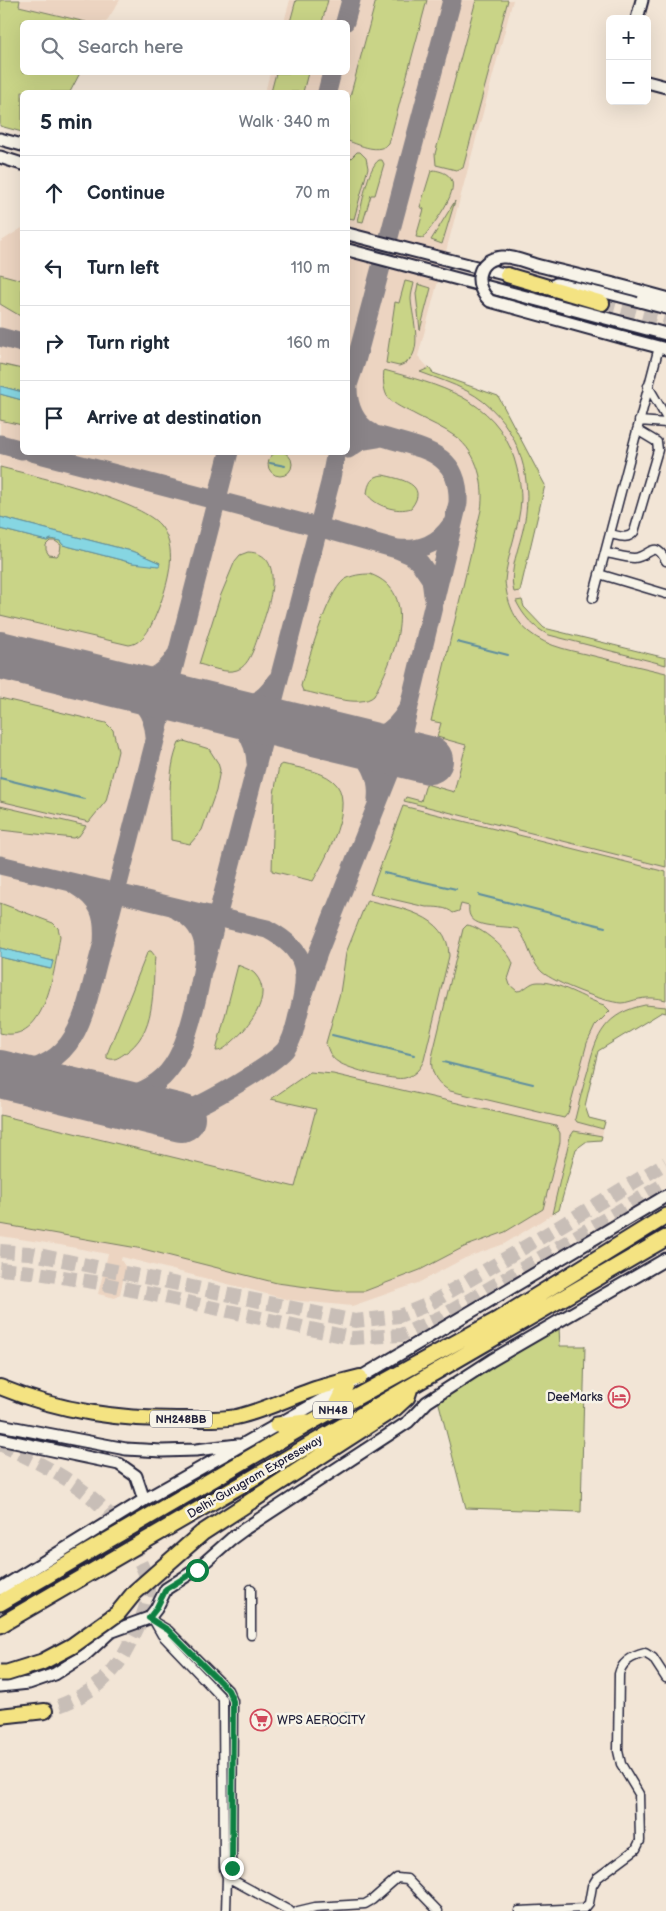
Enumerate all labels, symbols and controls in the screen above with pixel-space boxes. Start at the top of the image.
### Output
map controls [606,15,651,105]
button: + [606,15,651,60]
search box [20,20,350,75]
icon: search [38,34,66,62]
text: Search here [78,36,183,59]
button: − [606,60,651,105]
text: 5 min [40,110,93,135]
text: Walk · 340 m [239,113,330,132]
icon: ahead [40,179,68,207]
text: Continue [87,182,165,205]
text: 70 m [295,184,330,203]
icon: left [40,254,68,282]
text: Turn left [87,257,159,280]
text: 110 m [291,259,330,278]
icon: right [40,329,68,357]
text: Turn right [87,332,170,355]
text: 160 m [287,334,330,353]
icon: arrive [40,404,68,432]
text: Arrive at destination [87,407,262,430]
hotel icon: DeeMarks [607,1385,631,1409]
place label: DeeMarks [547,1390,603,1405]
road number: NH48 [313,1402,353,1418]
road number: NH248BB [150,1410,212,1428]
street label: Delhi-Gurugram Expressway [185,1432,326,1522]
route start [186,1559,209,1582]
supermarket icon: WPS AEROCITY [249,1708,273,1732]
place label: WPS AEROCITY [277,1713,366,1728]
route end [221,1857,244,1880]

